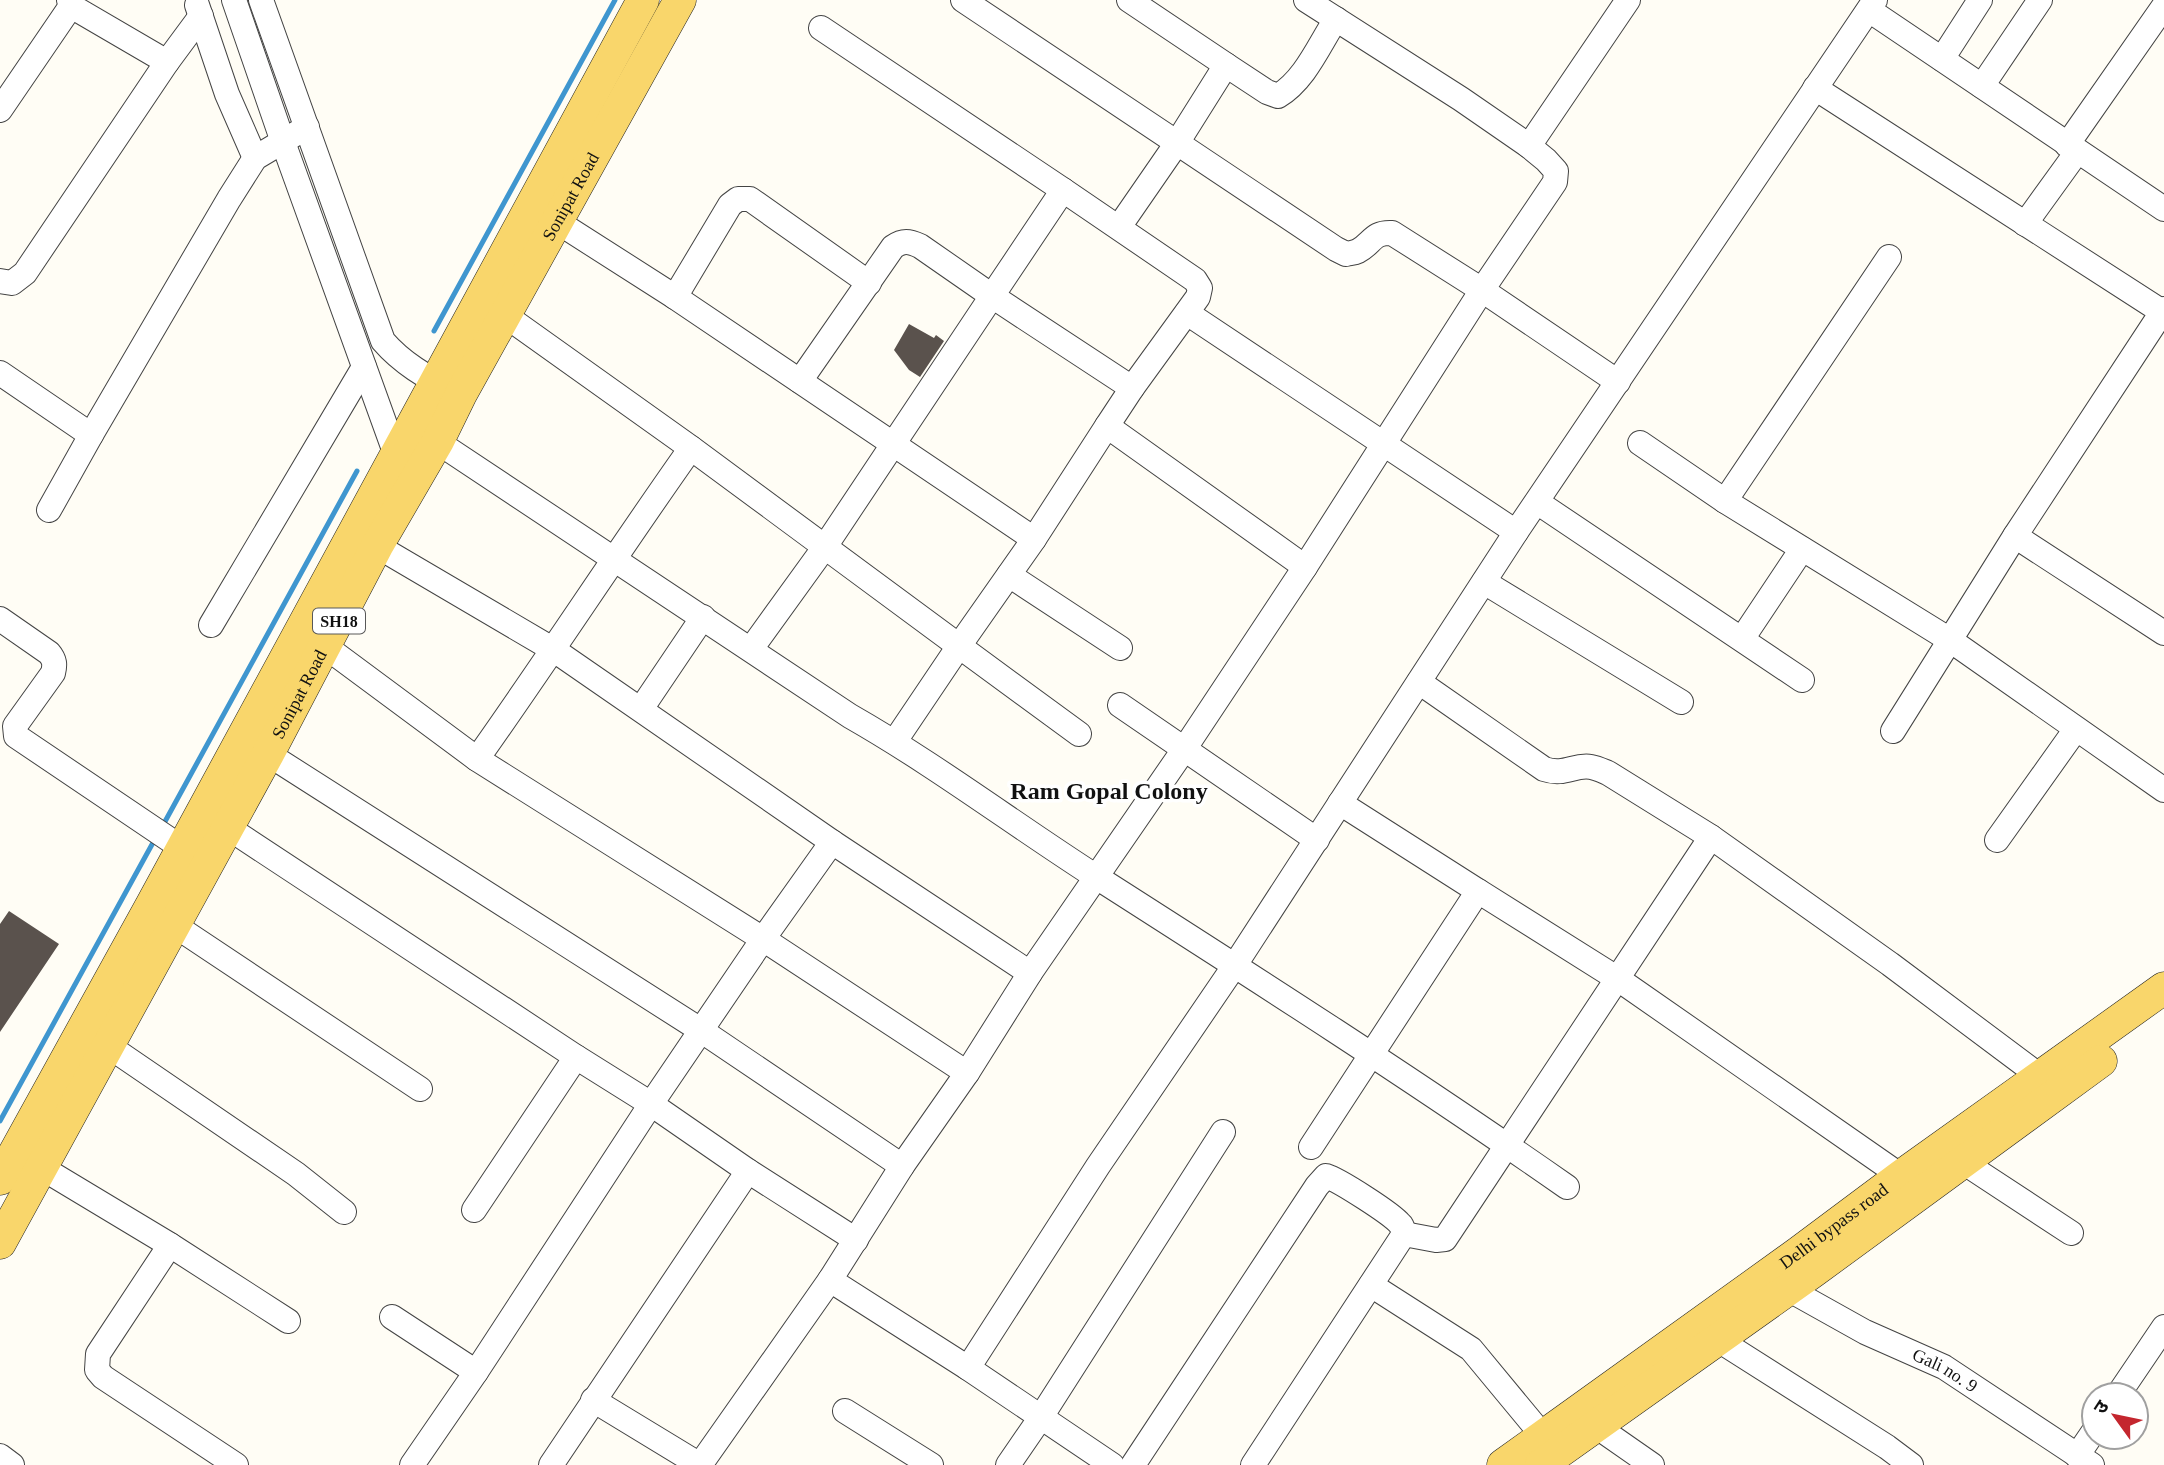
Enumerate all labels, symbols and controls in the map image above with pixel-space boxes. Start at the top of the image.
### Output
street label: Sonipat Road [538,149,603,244]
road number: SH18 [313,608,365,634]
street label: Sonipat Road [268,646,331,742]
district label: Ram Gopal Colony [1010,778,1208,804]
street label: Delhi bypass road [1776,1179,1892,1273]
street label: Gali no. 9 [1909,1344,1981,1396]
north arrow [2080,1381,2150,1451]
text: उ [2089,1396,2113,1417]

